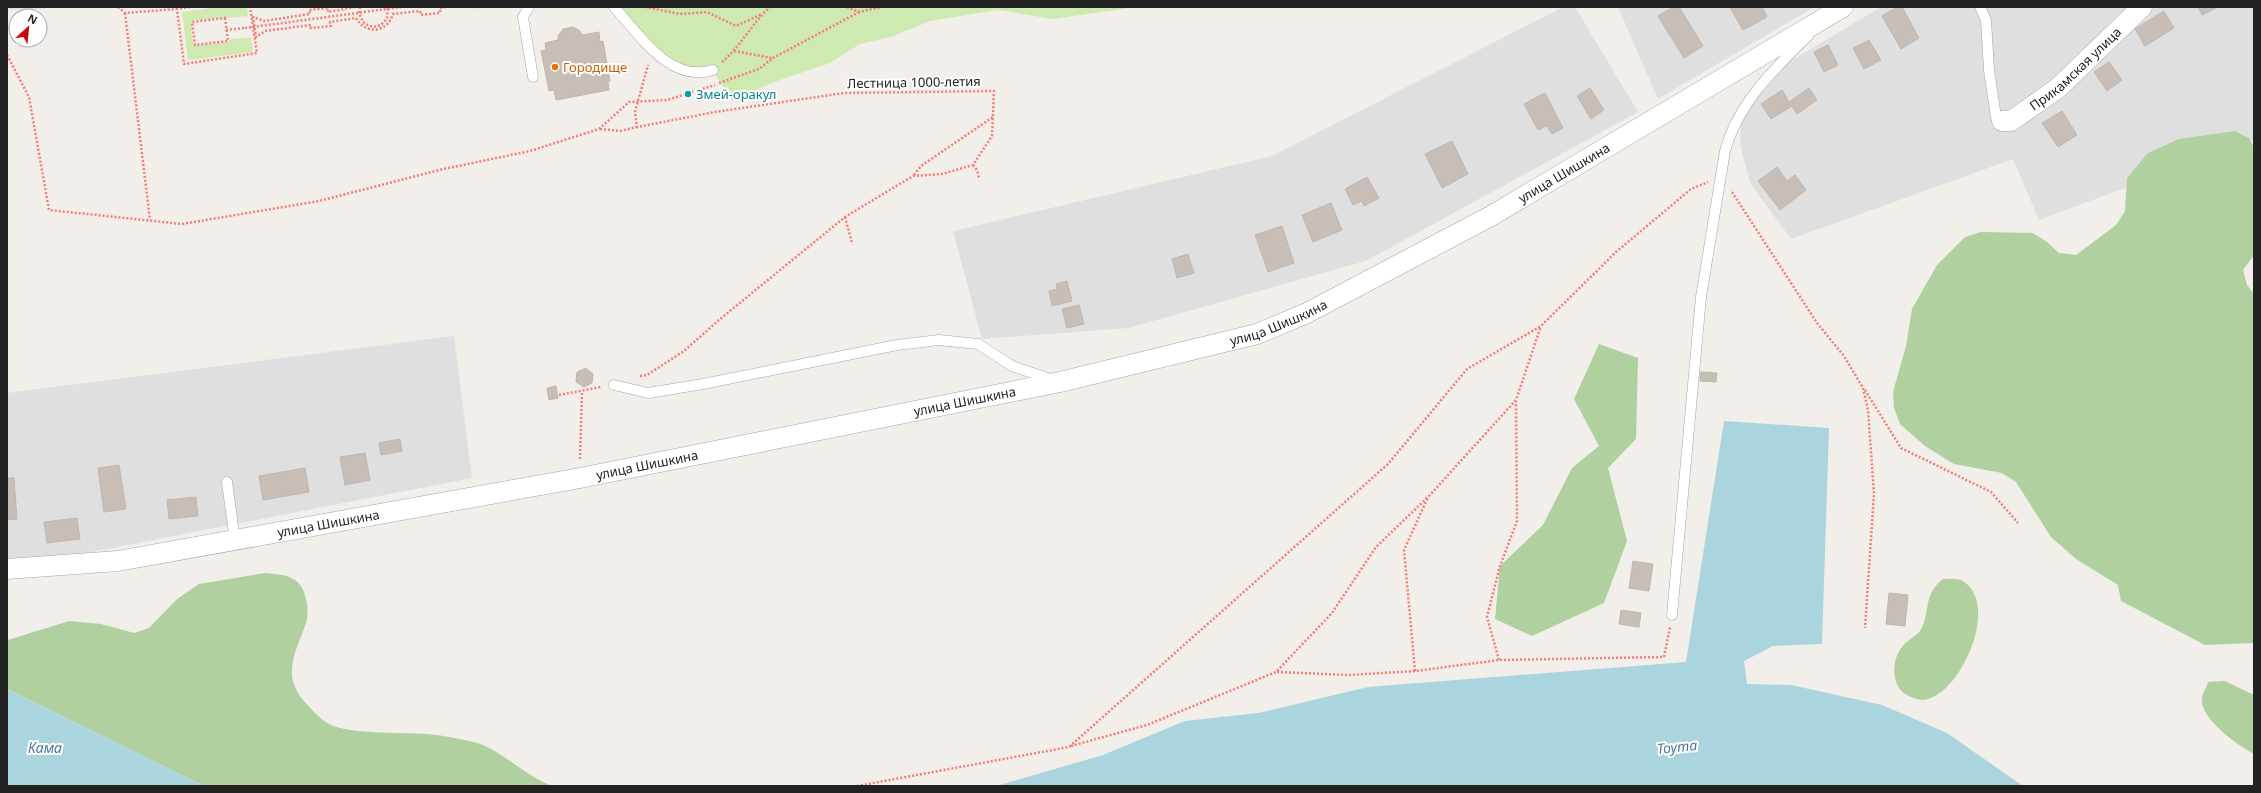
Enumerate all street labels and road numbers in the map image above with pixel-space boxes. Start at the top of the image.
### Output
street label: Прикамская улица [2026,23,2125,114]
street label: Лестница 1000-летия [847,72,981,92]
street label: улица Шишкина [1515,139,1613,207]
street label: улица Шишкина [1228,295,1330,349]
street label: улица Шишкина [912,382,1017,420]
street label: улица Шишкина [594,446,700,484]
street label: улица Шишкина [276,505,381,541]

